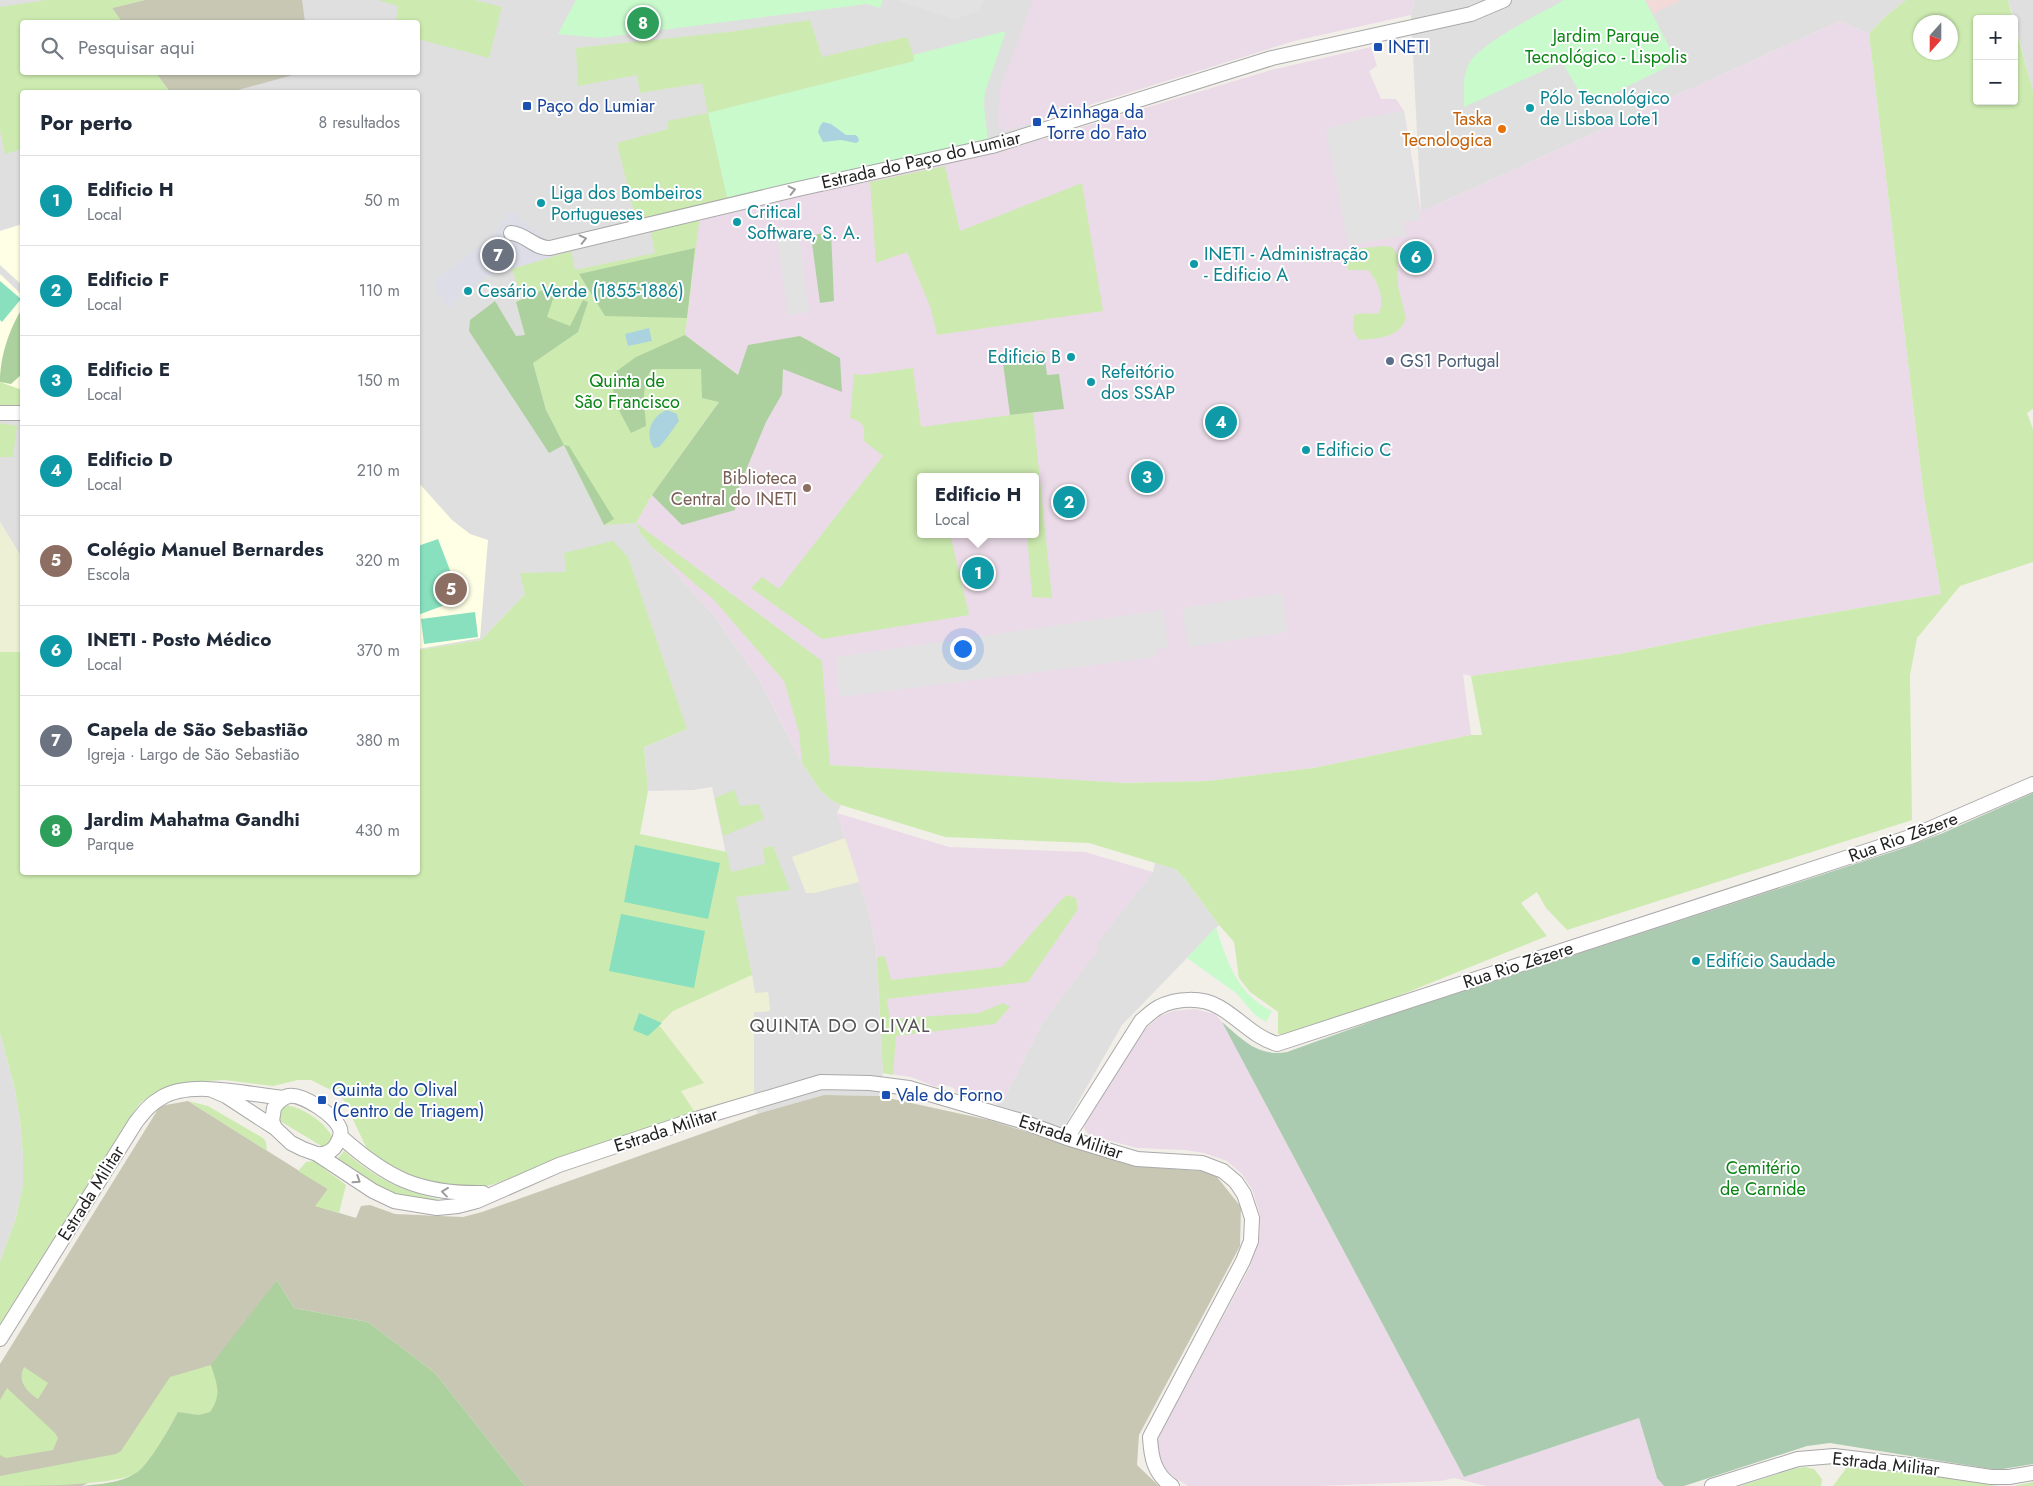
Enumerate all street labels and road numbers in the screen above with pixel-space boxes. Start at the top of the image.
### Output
street label: Estrada do Paço do Lumiar [819,124,1024,196]
street label: Rua Rio Zêzere [1845,805,1961,869]
street label: Rua Rio Zêzere [1459,935,1577,995]
street label: Estrada Militar [611,1101,722,1159]
street label: Estrada Militar [1016,1108,1127,1166]
street label: Estrada Militar [51,1140,131,1246]
street label: Estrada Militar [1831,1445,1942,1483]

